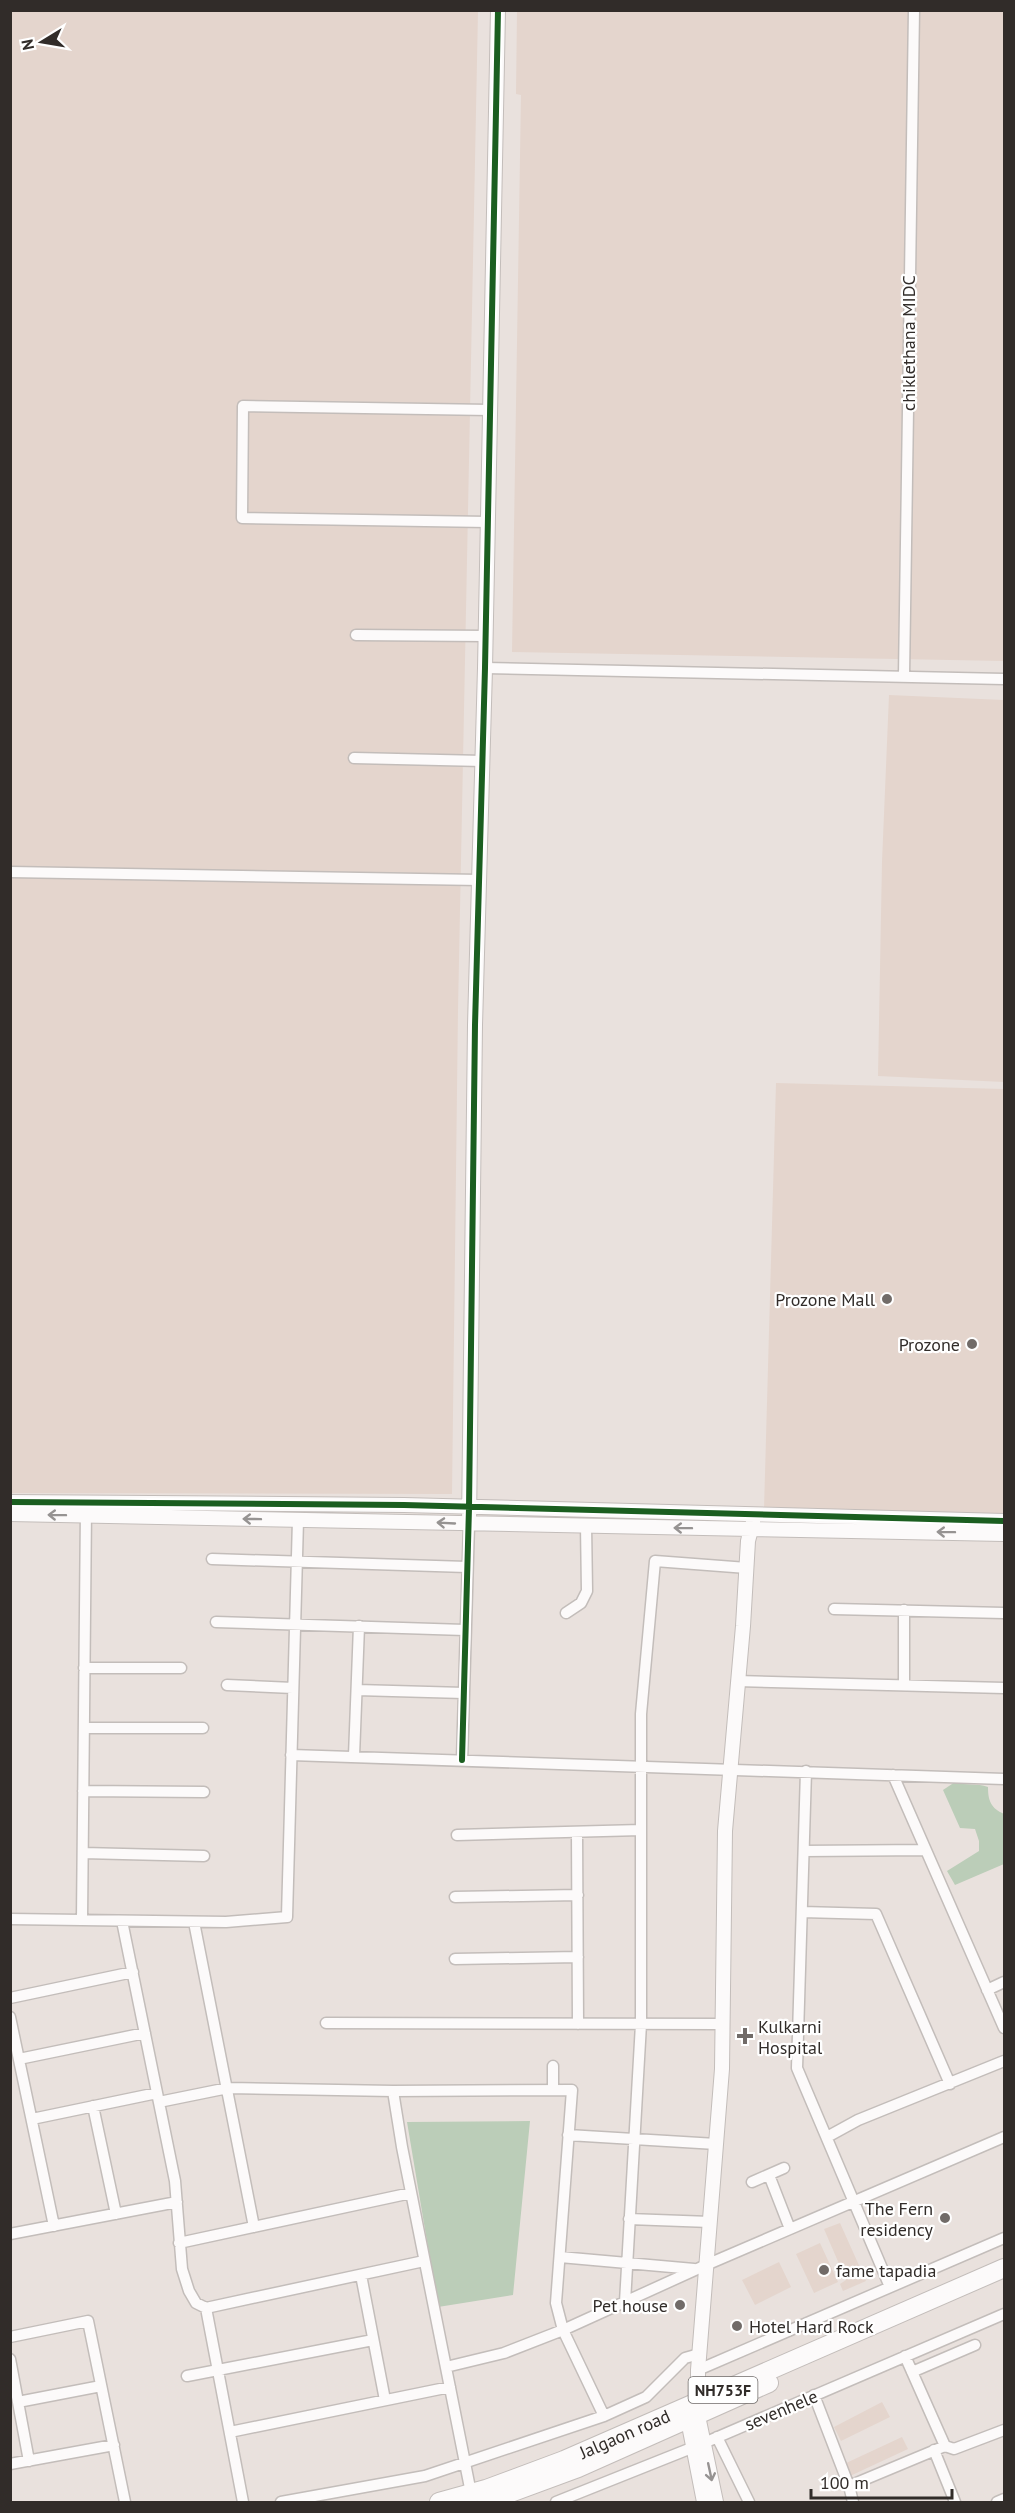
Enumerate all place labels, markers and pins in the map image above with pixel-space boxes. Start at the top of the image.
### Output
place label: Prozone Mall [775,1288,876,1311]
marker: Prozone Mall [880,1292,894,1306]
place label: Prozone [899,1333,960,1356]
marker: Prozone [965,1337,979,1351]
place label: Kulkarni Hospital [758,2015,823,2059]
marker: Kulkarni Hospital [736,2027,754,2045]
place label: The Fern residency [860,2197,934,2241]
marker: The Fern residency [938,2211,952,2225]
place label: fame tapadia [836,2259,936,2282]
marker: fame tapadia [817,2263,831,2277]
place label: Pet house [593,2294,668,2317]
marker: Pet house [673,2298,687,2312]
place label: Hotel Hard Rock [749,2315,874,2338]
marker: Hotel Hard Rock [730,2319,744,2333]

